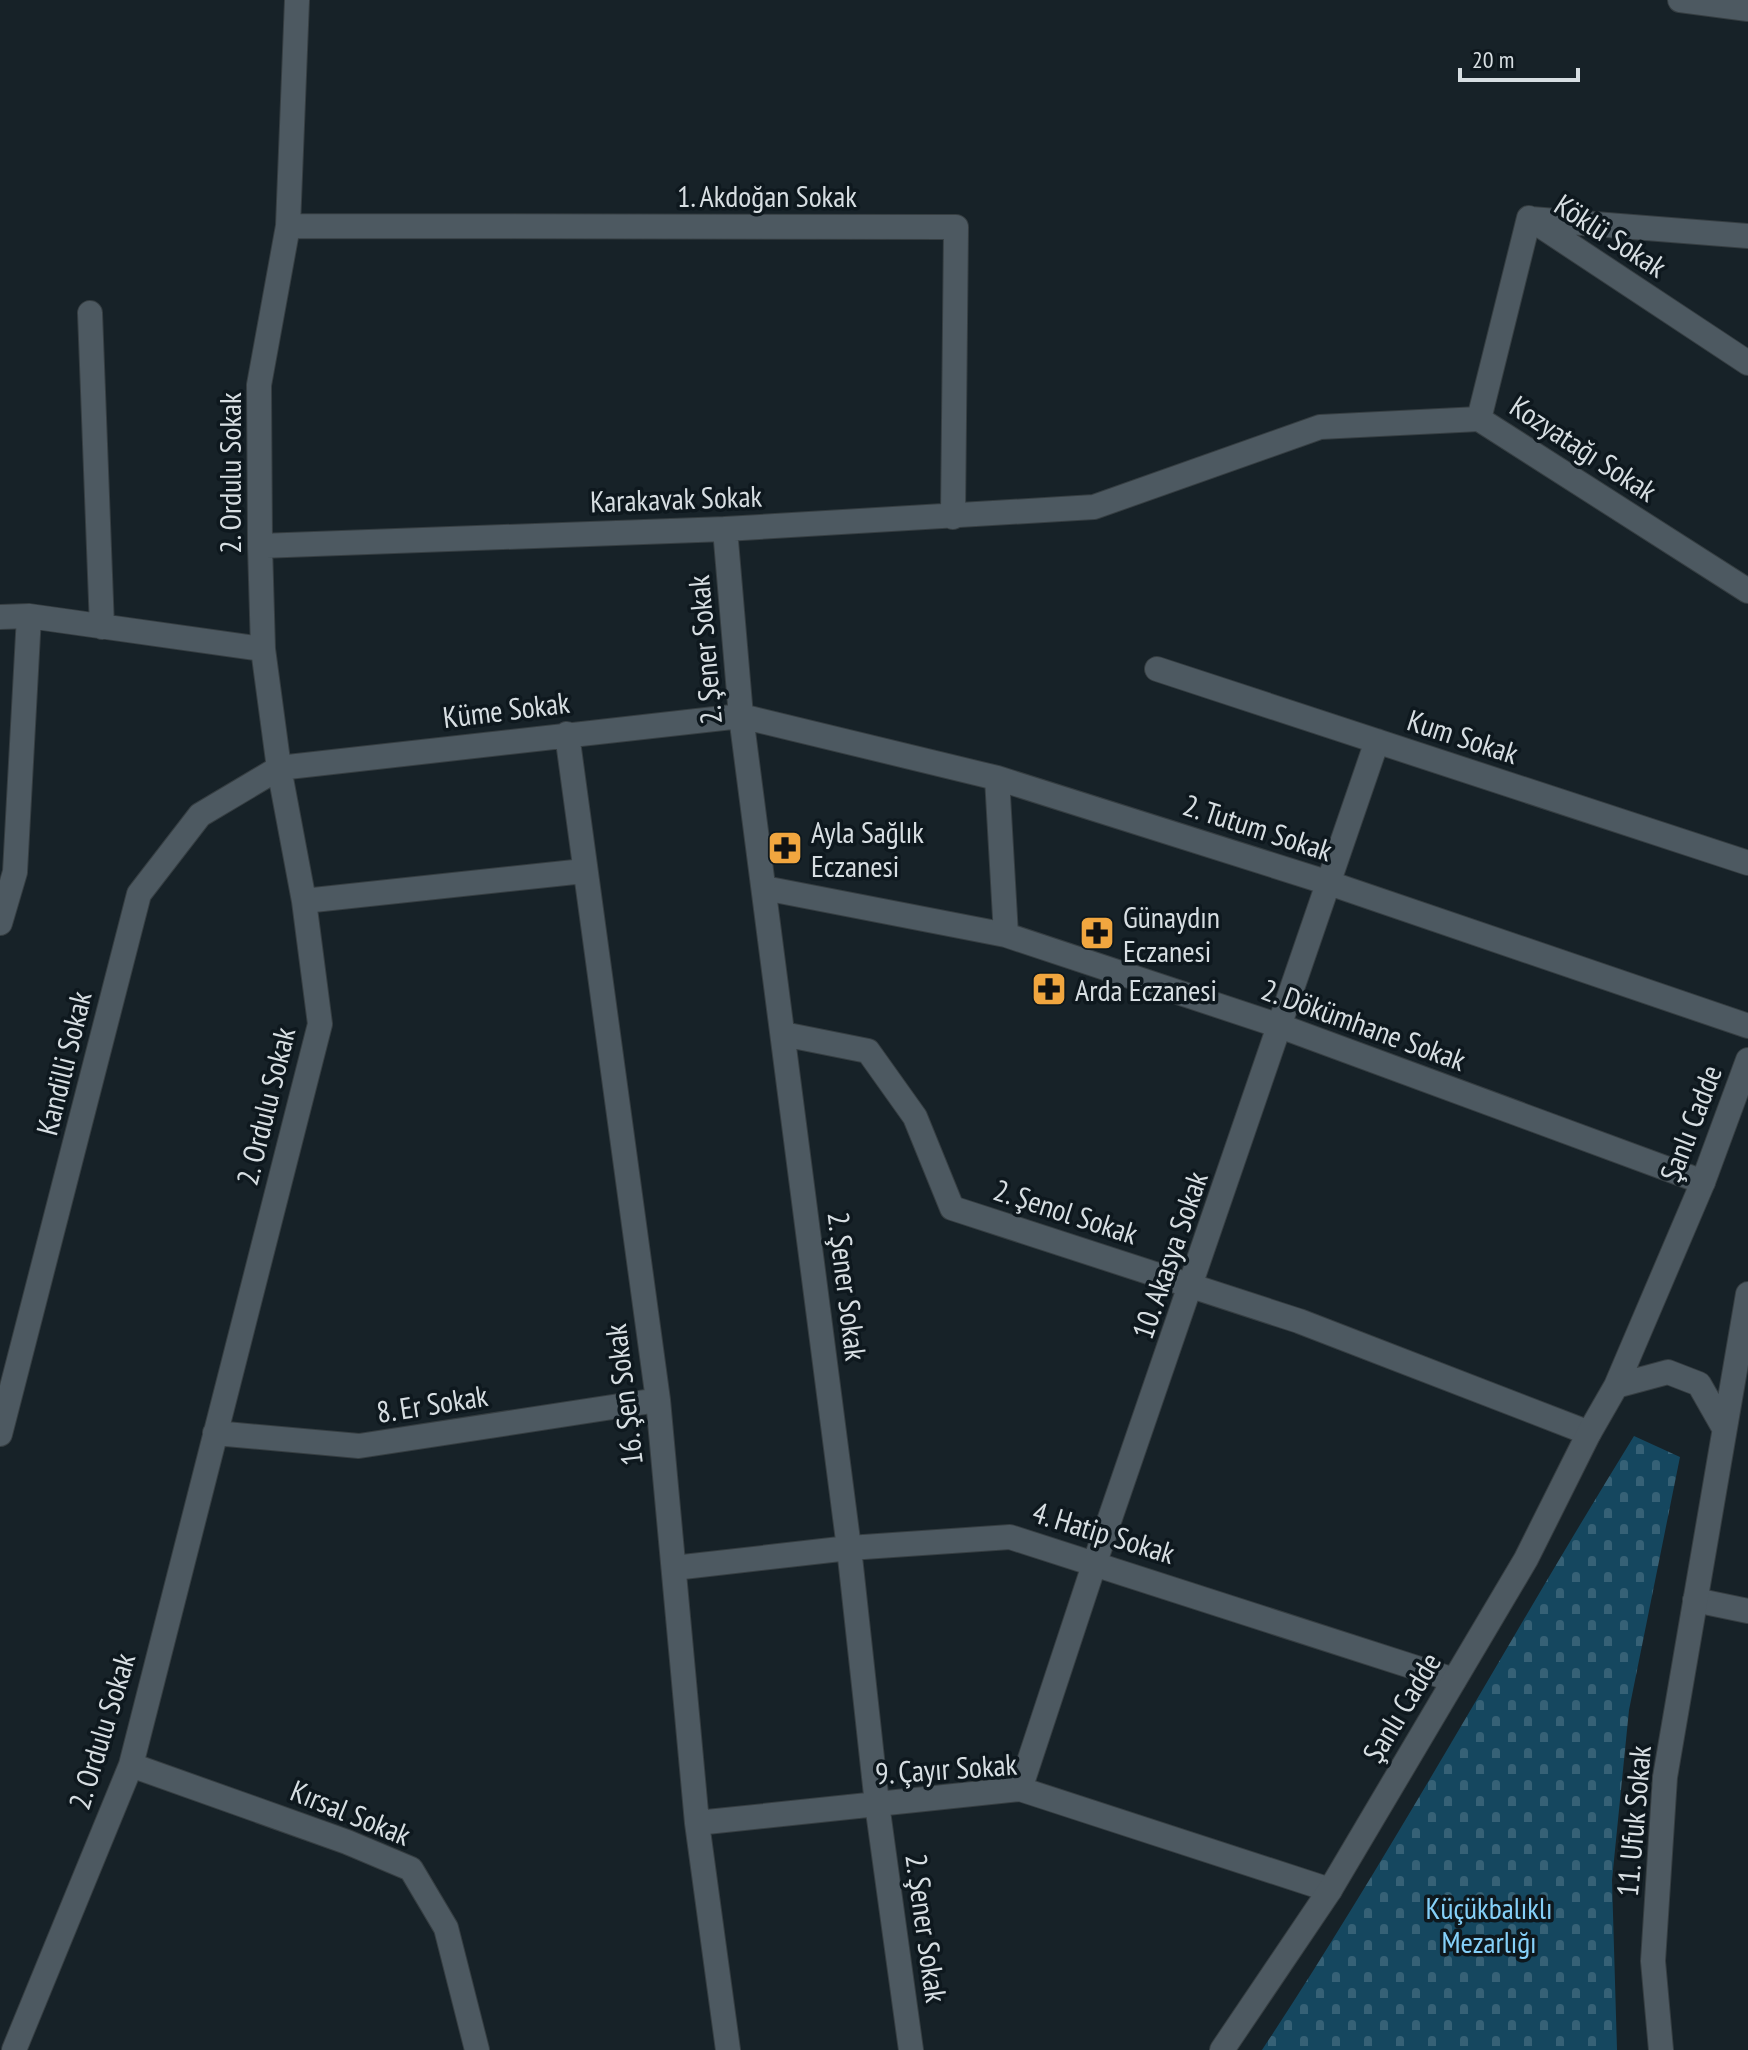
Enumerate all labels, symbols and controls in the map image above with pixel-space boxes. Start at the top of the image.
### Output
scale bar [1460,32,1578,82]
text: 20 m [1472,44,1514,75]
street label: 1. Akdoğan Sokak [677,176,857,215]
street label: Köklü Sokak [1548,184,1675,286]
street label: Kozyatağı Sokak [1503,386,1665,510]
street label: 2. Ordulu Sokak [210,392,249,554]
street label: Karakavak Sokak [589,475,763,520]
street label: 2. Şener Sokak [678,573,730,726]
street label: Küme Sokak [441,682,572,736]
street label: Kum Sokak [1403,700,1524,772]
street label: 2. Tutum Sokak [1178,785,1338,870]
place label: Ayla Sağlık Eczanesi [811,812,924,885]
pharmacy icon: Ayla Sağlık Eczanesi [766,829,804,867]
place label: Günaydın Eczanesi [1123,897,1220,970]
pharmacy icon: Günaydın Eczanesi [1078,914,1116,952]
street label: 2. Dökümhane Sokak [1257,969,1472,1079]
pharmacy icon: Arda Eczanesi [1030,970,1068,1008]
place label: Arda Eczanesi [1075,970,1217,1009]
street label: Kandilli Sokak [26,987,100,1139]
street label: 2. Ordulu Sokak [227,1023,304,1189]
street label: Şanlı Cadde [1650,1059,1730,1187]
street label: 10. Akasya Sokak [1122,1166,1216,1344]
street label: 2. Şenol Sokak [989,1169,1143,1253]
street label: 2. Şener Sokak [820,1209,877,1363]
street label: 16. Şen Sokak [595,1322,651,1468]
street label: 8. Er Sokak [374,1375,491,1431]
street label: 4. Hatip Sokak [1028,1492,1180,1572]
street label: Şanlı Cadde [1353,1645,1449,1769]
street label: 2. Ordulu Sokak [59,1648,143,1814]
street label: 9. Çayır Sokak [874,1744,1019,1792]
street label: 11. Ufuk Sokak [1607,1744,1659,1898]
street label: Kırsal Sokak [285,1770,417,1854]
street label: 2. Şener Sokak [897,1851,957,2005]
park label: Küçükbalıklı Mezarlığı [1426,1888,1552,1961]

